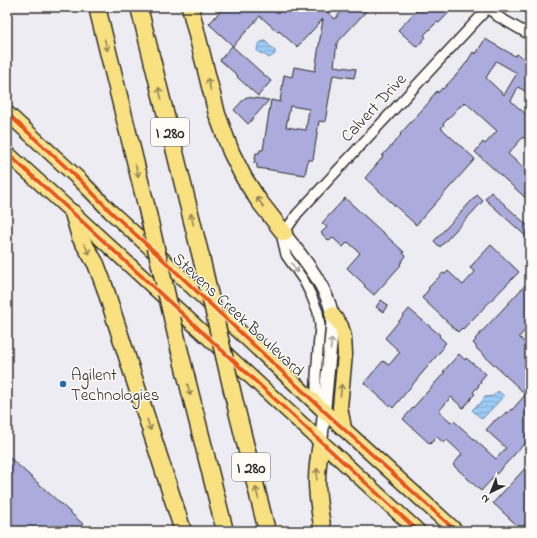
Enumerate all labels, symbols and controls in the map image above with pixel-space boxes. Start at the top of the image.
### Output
one-way arrow [103,38,111,51]
street label: Calvert Drive [335,67,413,148]
one-way arrow [205,78,213,91]
one-way arrow [156,86,164,99]
road number: I 280 [151,118,189,146]
one-way arrow [134,164,142,177]
one-way arrow [256,197,264,208]
one-way arrow [187,212,195,225]
one-way arrow [83,243,91,255]
street label: Stevens Creek Boulevard [166,247,310,383]
one-way arrow [291,262,299,273]
one-way arrow [327,338,334,351]
place label: Agilent Technologies [71,363,159,410]
marker: Agilent Technologies [58,379,68,389]
one-way arrow [186,383,194,396]
one-way arrow [337,384,345,397]
one-way arrow [146,419,153,432]
road number: I 280 [232,453,270,481]
one-way arrow [314,468,321,481]
north arrow [471,472,511,512]
one-way arrow [253,487,261,500]
text: N [477,490,493,507]

